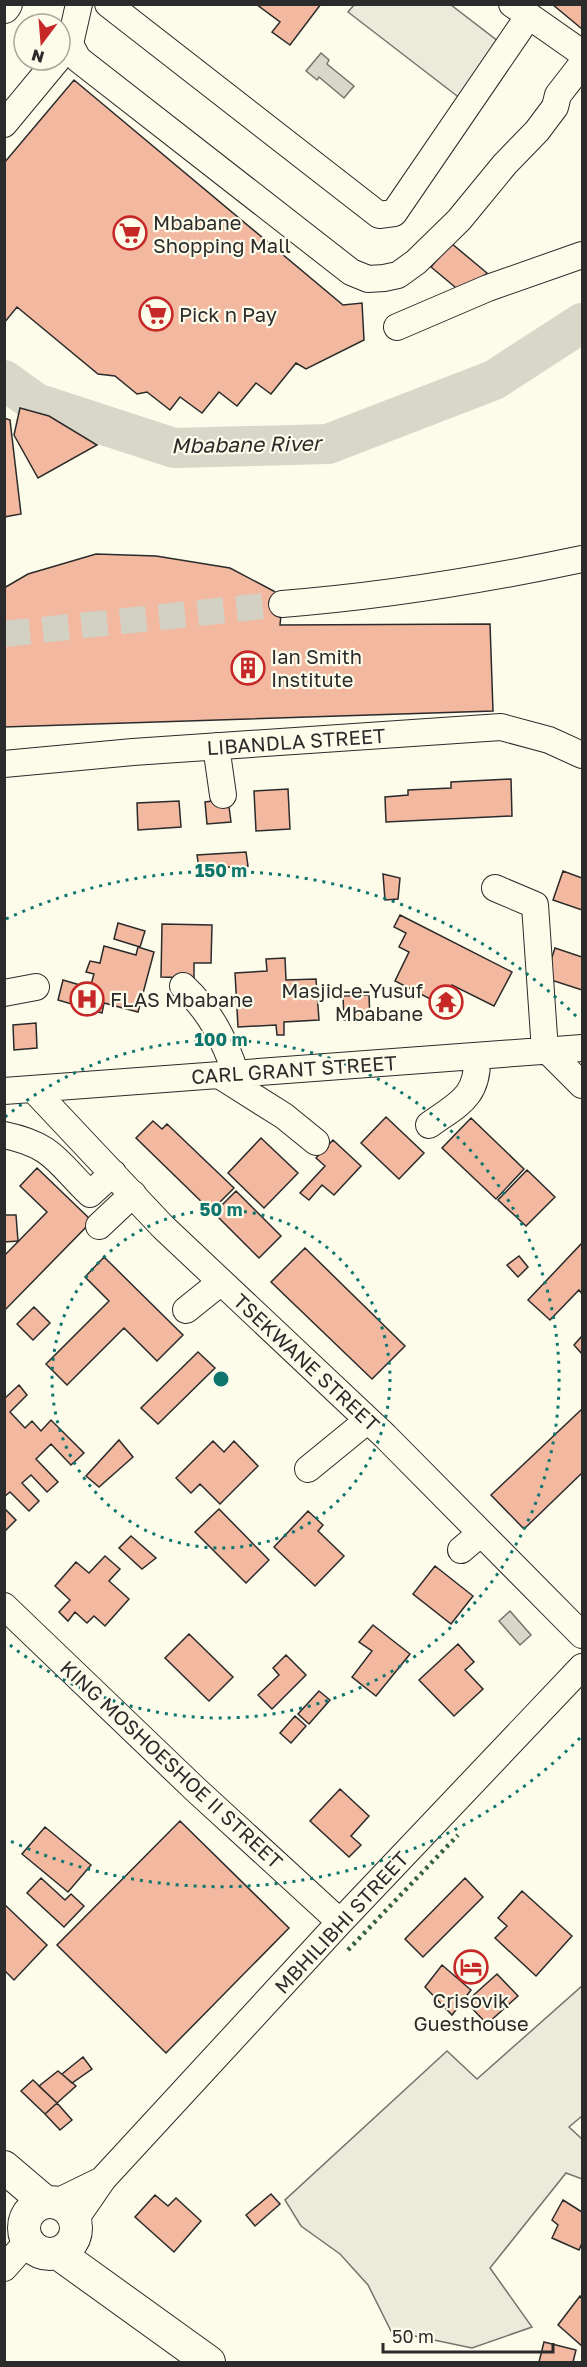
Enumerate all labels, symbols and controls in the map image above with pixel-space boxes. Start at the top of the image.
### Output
north arrow [12,12,72,72]
text: N [29,45,46,68]
place label: Mbabane Shopping Mall [153,210,291,257]
supermarket icon: Mbabane Shopping Mall [112,215,148,251]
supermarket icon: Pick n Pay [138,296,174,332]
place label: Pick n Pay [179,302,277,326]
water label: Mbabane River [171,430,324,458]
place label: Ian Smith Institute [271,644,362,691]
building icon: Ian Smith Institute [230,650,266,686]
street label: LIBANDLA STREET [206,723,386,759]
text: 150 m [195,859,247,881]
place label: Masjid-e-Yusuf Mbabane [281,978,423,1025]
hospital icon: FLAS Mbabane [69,981,105,1017]
temple icon: Masjid-e-Yusuf Mbabane [428,984,464,1020]
place label: FLAS Mbabane [110,987,253,1011]
text: 100 m [195,1028,247,1050]
street label: CARL GRANT STREET [190,1050,398,1088]
text: 50 m [200,1198,242,1220]
street label: TSEKWANE STREET [229,1288,385,1436]
centre of rings [211,1369,231,1389]
street label: KING MOSHOESHOE II STREET [56,1655,288,1873]
street label: MBHILIBHI STREET [269,1846,413,1998]
hotel icon: Crisovik Guesthouse [453,1949,489,1985]
place label: Crisovik Guesthouse [414,1988,529,2035]
scale bar [383,2316,552,2354]
text: 50 m [392,2325,434,2347]

